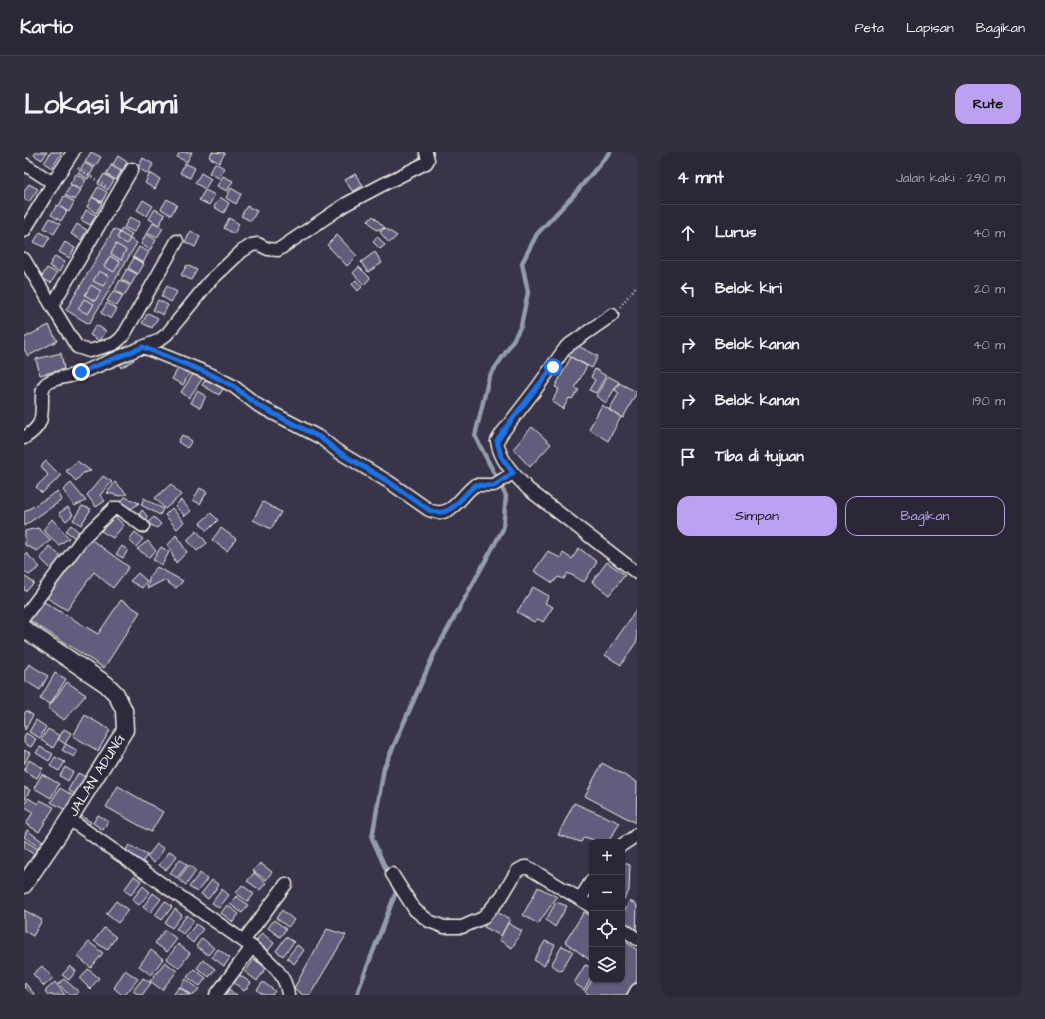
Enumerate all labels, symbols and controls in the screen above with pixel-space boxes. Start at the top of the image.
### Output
text: Kartio [20,14,73,41]
text: Peta [855,18,884,38]
text: Lapisan [906,18,954,38]
text: Bagikan [976,18,1025,38]
button: Rute [955,84,1021,124]
text: Lokasi kami [24,85,178,124]
text: 4 mnt [677,166,724,190]
text: Jalan kaki · 290 m [896,169,1005,187]
icon: ahead [677,222,699,244]
text: Lurus [715,222,756,243]
text: 40 m [973,224,1005,242]
icon: left [677,278,699,300]
text: Belok kiri [715,278,782,299]
text: 20 m [974,280,1005,298]
icon: right [677,334,699,356]
text: Belok kanan [715,334,799,355]
text: 40 m [973,336,1005,354]
route start [544,358,562,376]
route end [72,363,90,381]
icon: right [677,390,699,412]
text: Belok kanan [715,390,799,411]
text: 190 m [972,392,1005,410]
icon: arrive [677,446,699,468]
text: Tiba di tujuan [715,446,804,467]
button: Simpan [677,496,837,536]
button: Bagikan [845,496,1005,536]
street label: JALAN ADUNG [64,730,130,821]
map controls [589,839,625,983]
button: + [589,839,625,875]
button: − [589,875,625,911]
button: locate [589,911,625,947]
button: layers [589,947,625,983]

